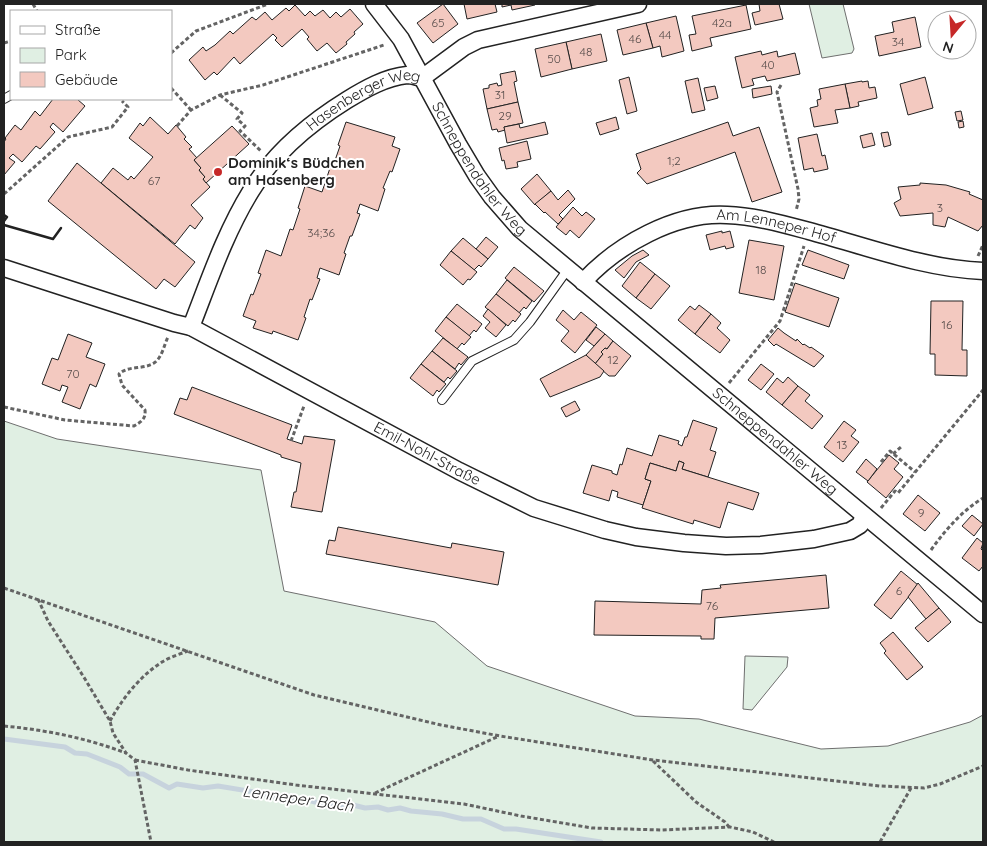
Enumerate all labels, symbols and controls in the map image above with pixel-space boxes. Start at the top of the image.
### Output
legend [10,10,172,100]
north arrow [927,10,977,60]
house number: 65 [432,15,445,30]
house number: 42a [712,15,732,30]
text: Straße [55,20,101,39]
house number: 44 [659,27,671,42]
house number: 46 [629,31,642,46]
house number: 34 [892,34,904,49]
text: N [940,37,956,58]
house number: 48 [580,44,592,59]
text: Park [55,45,87,64]
house number: 50 [547,51,561,66]
house number: 40 [761,57,775,72]
street label: Hasenberger Weg [302,65,423,135]
text: Gebäude [55,70,118,89]
house number: 31 [495,87,505,102]
street label: Schneppendahler Weg [428,98,531,240]
house number: 29 [498,108,512,123]
place label: Dominik‘s Büdchen am Hasenberg [228,153,365,189]
house number: 1;2 [667,153,681,168]
marker: Dominik‘s Büdchen am Hasenberg [212,166,224,178]
house number: 67 [148,173,160,188]
house number: 3 [937,200,943,215]
street label: Am Lenneper Hof [716,205,839,247]
house number: 34;36 [307,225,335,240]
house number: 18 [756,262,766,277]
house number: 16 [942,317,953,332]
house number: 12 [607,352,619,367]
house number: 70 [66,366,80,381]
street label: Schneppendahler Weg [709,383,842,498]
street label: Emil-Nohl-Straße [371,417,484,489]
house number: 13 [837,437,847,452]
house number: 9 [918,505,925,520]
house number: 6 [896,583,903,598]
house number: 76 [706,598,719,613]
water label: Lenneper Bach [241,780,356,816]

